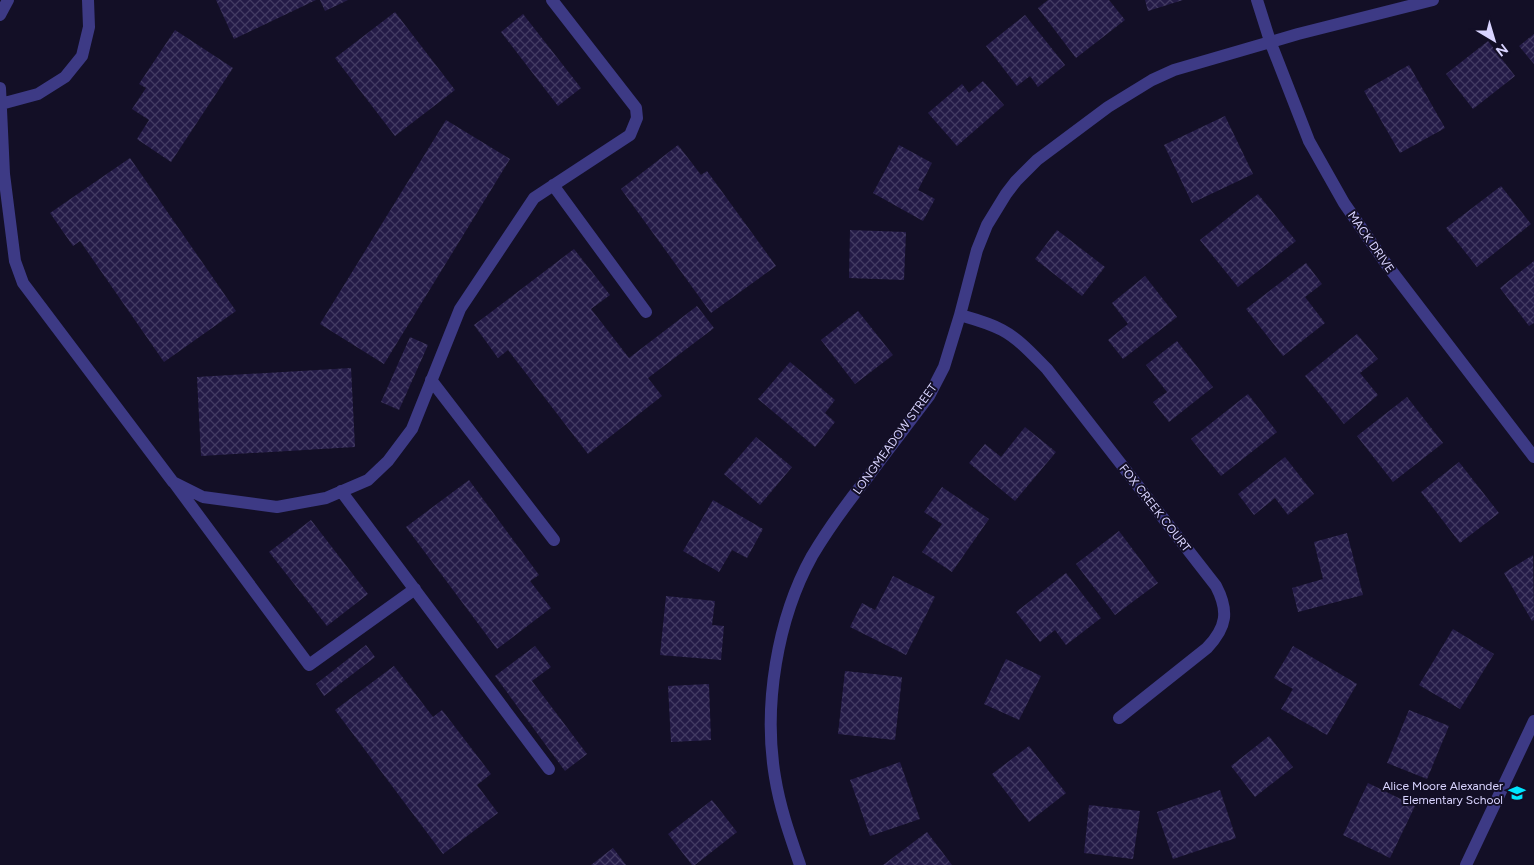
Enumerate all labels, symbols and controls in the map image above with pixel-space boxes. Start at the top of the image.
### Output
north arrow [1469,15,1519,65]
text: N [1492,40,1511,60]
street label: MACK DRIVE [1345,209,1397,275]
street label: LONGMEADOW STREET [850,381,940,497]
street label: FOX CREEK COURT [1116,461,1194,555]
place label: Alice Moore Alexander Elementary School [1382,779,1503,807]
school or university icon: Alice Moore Alexander Elementary School [1507,783,1527,803]

